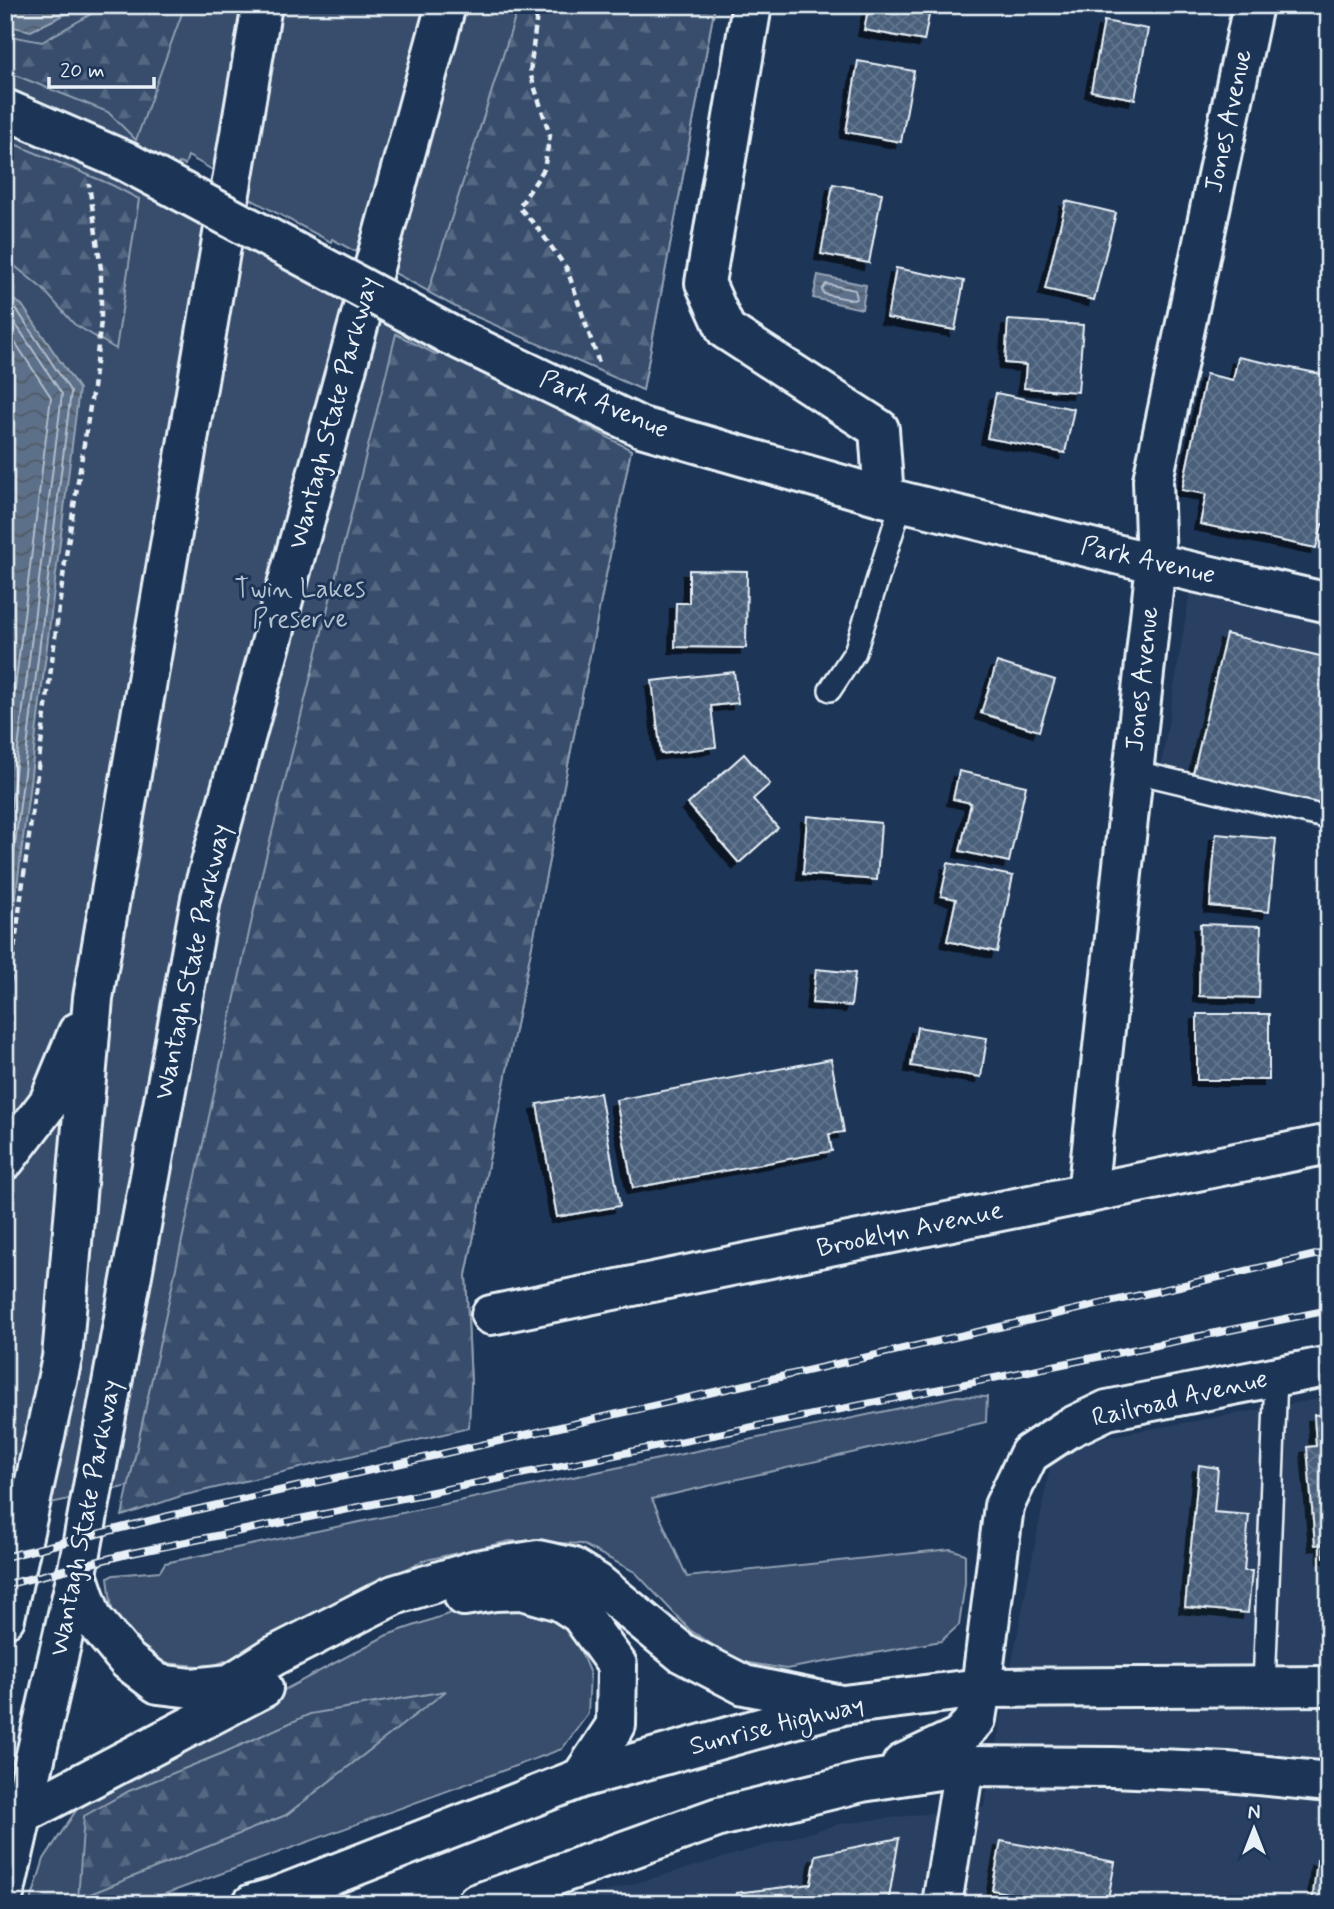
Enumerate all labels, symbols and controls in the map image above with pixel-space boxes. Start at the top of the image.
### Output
scale bar [49,46,154,90]
street label: Jones Avenue [1197,46,1261,196]
text: 20 m [60,57,105,85]
street label: Wantagh State Parkway [281,273,387,553]
street label: Park Avenue [534,363,674,447]
street label: Park Avenue [1077,529,1219,593]
park label: Twin Lakes Preserve [234,573,366,637]
street label: Jones Avenue [1118,605,1168,753]
street label: Wantagh State Parkway [147,821,239,1103]
street label: Brooklyn Avenue [814,1194,1006,1266]
street label: Railroad Avenue [1089,1362,1271,1436]
street label: Wantagh State Parkway [42,1377,130,1659]
street label: Sunrise Highway [686,1688,868,1766]
north arrow [1218,1794,1288,1864]
text: N [1248,1801,1260,1826]

